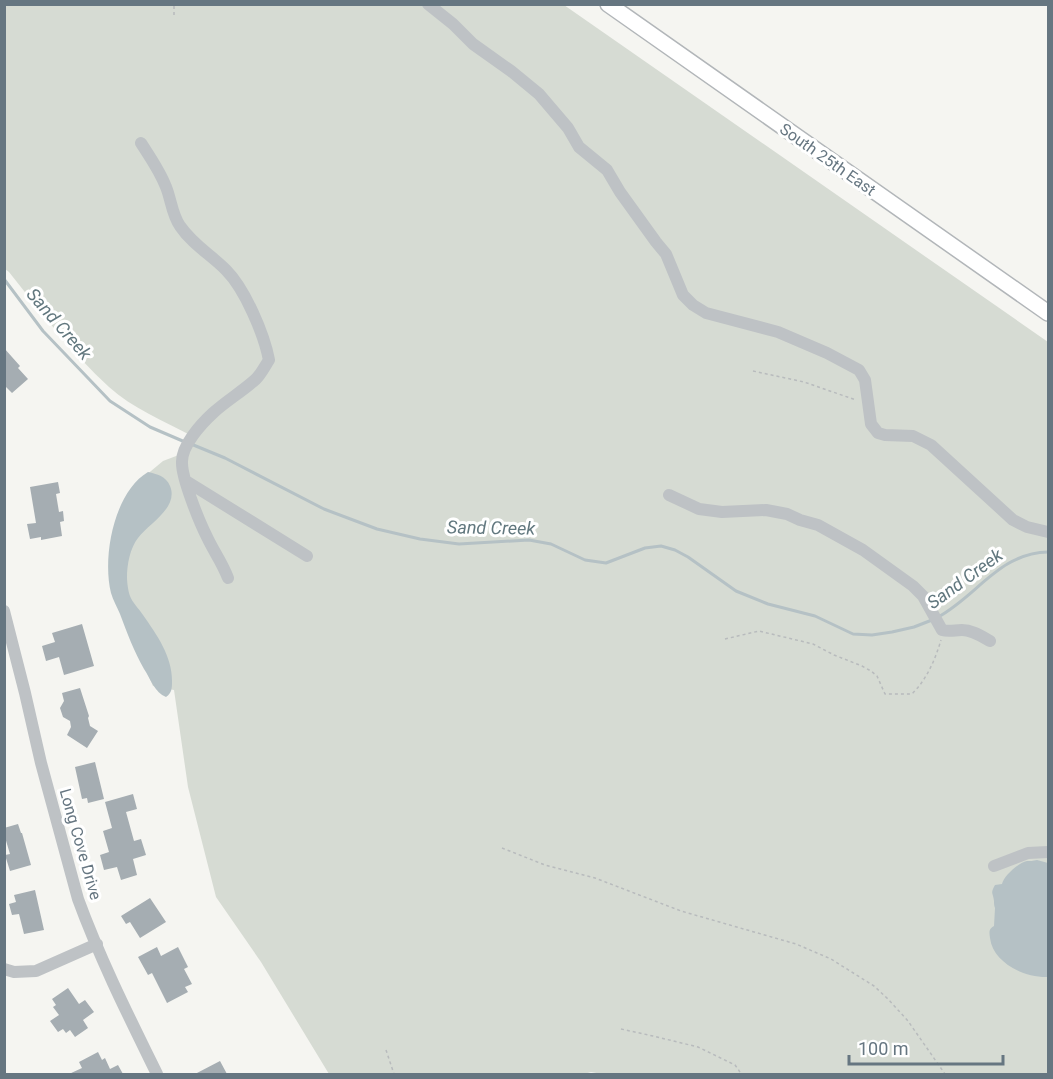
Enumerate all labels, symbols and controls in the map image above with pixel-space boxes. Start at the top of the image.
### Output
street label: South 25th East [776,119,879,200]
water label: Sand Creek [22,283,97,365]
water label: Sand Creek [447,516,536,539]
water label: Sand Creek [923,543,1008,613]
street label: Long Cove Drive [56,786,106,902]
scale bar [849,1028,1004,1066]
text: 100 m [858,1038,909,1059]

